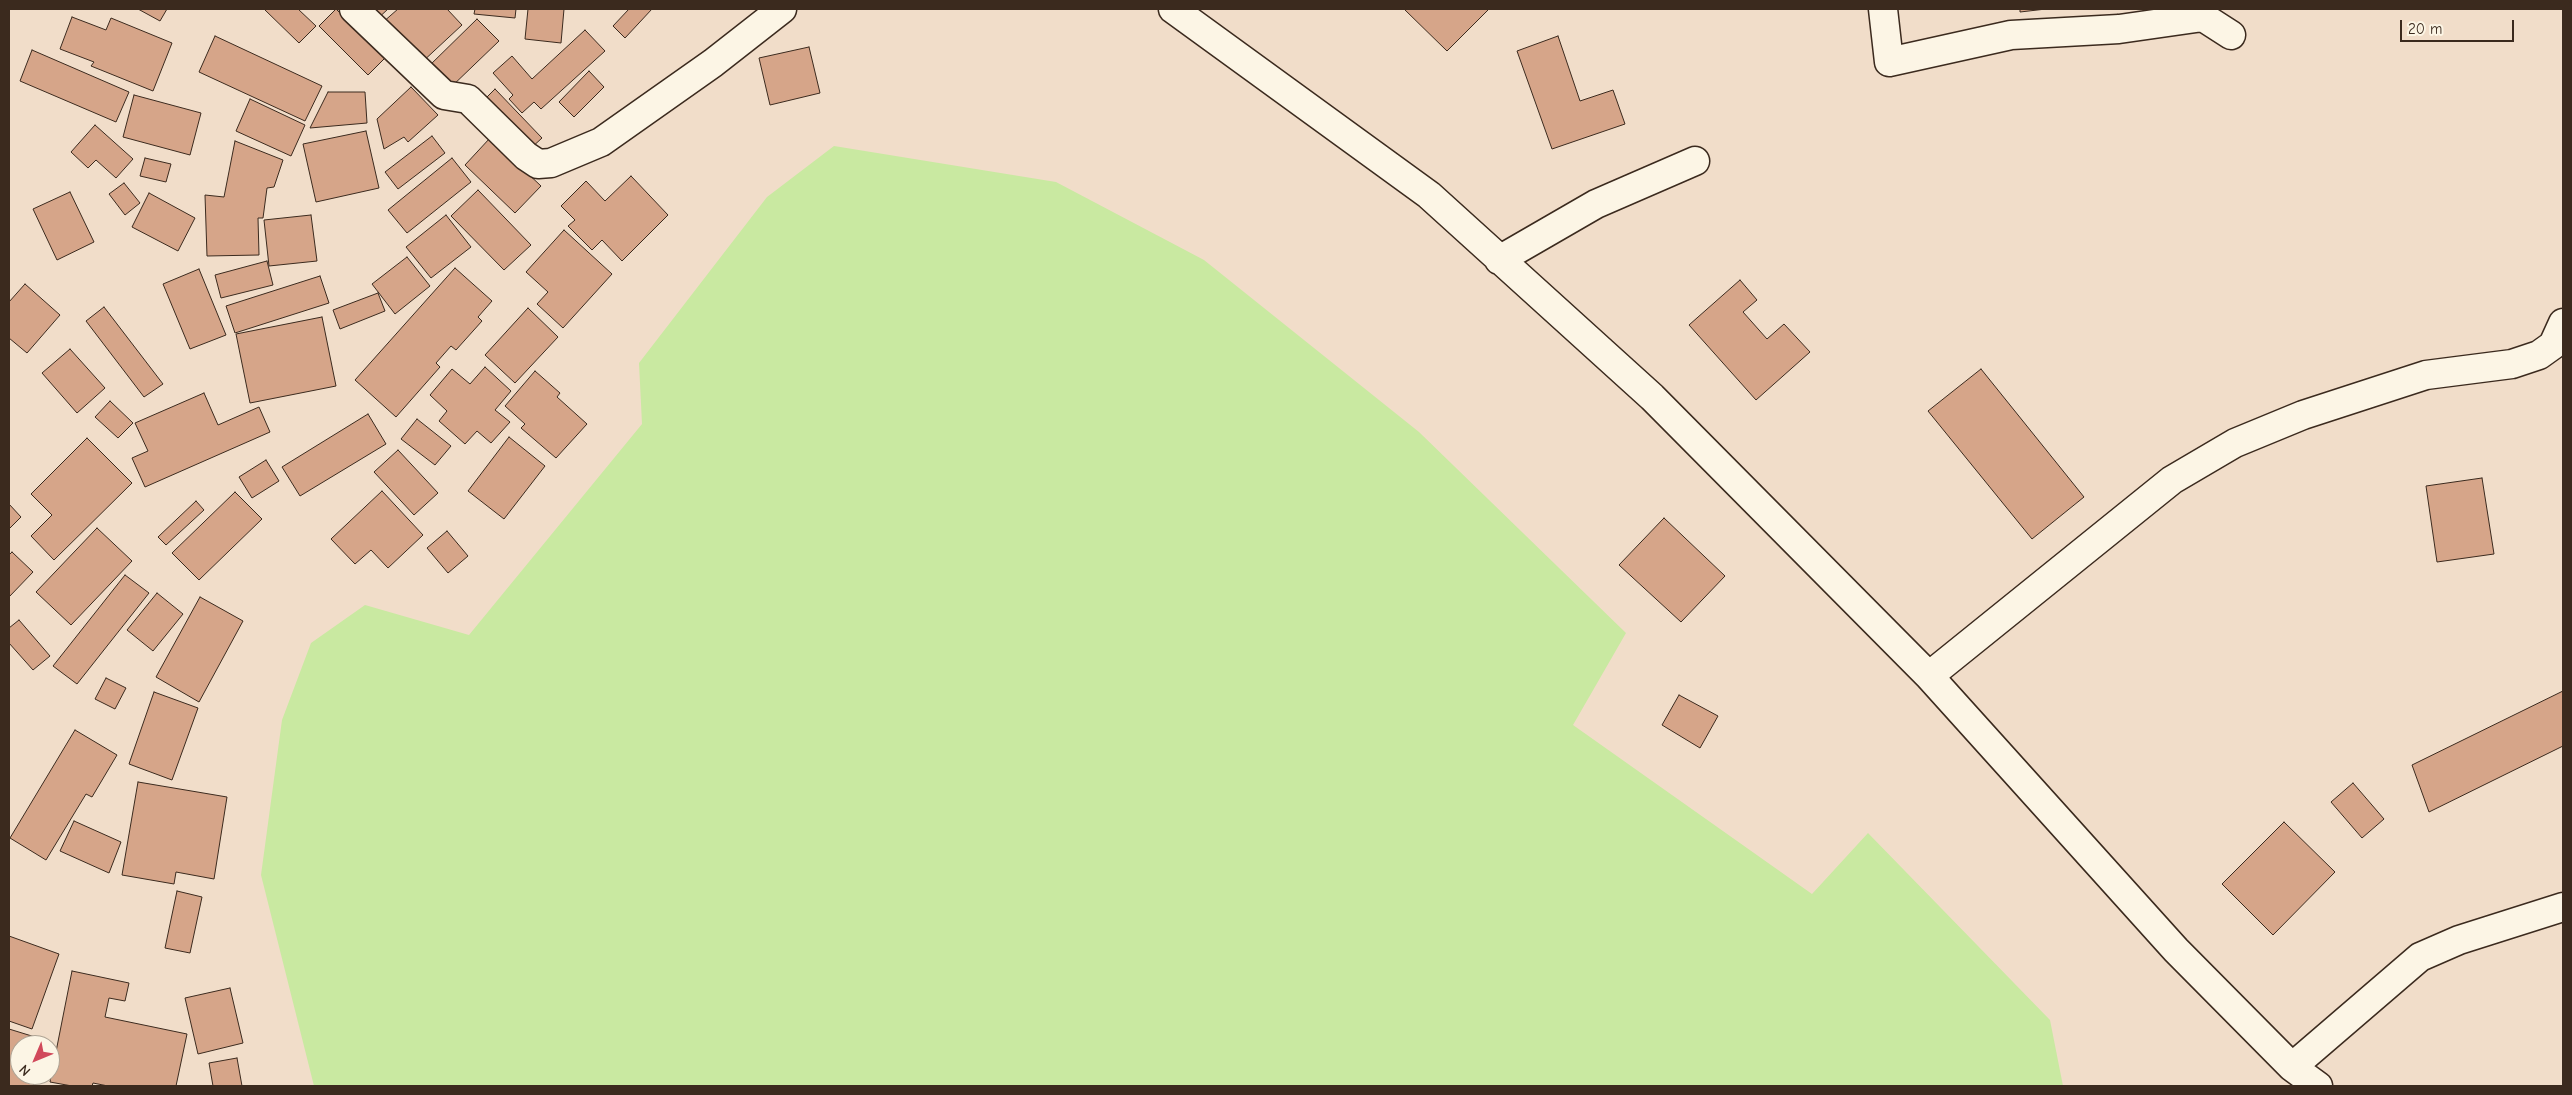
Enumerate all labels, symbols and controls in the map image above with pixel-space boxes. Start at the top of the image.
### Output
scale bar [2402,10,2516,42]
text: 20 m [2408,20,2442,38]
north arrow [10,1035,60,1085]
text: N [16,1061,34,1080]

